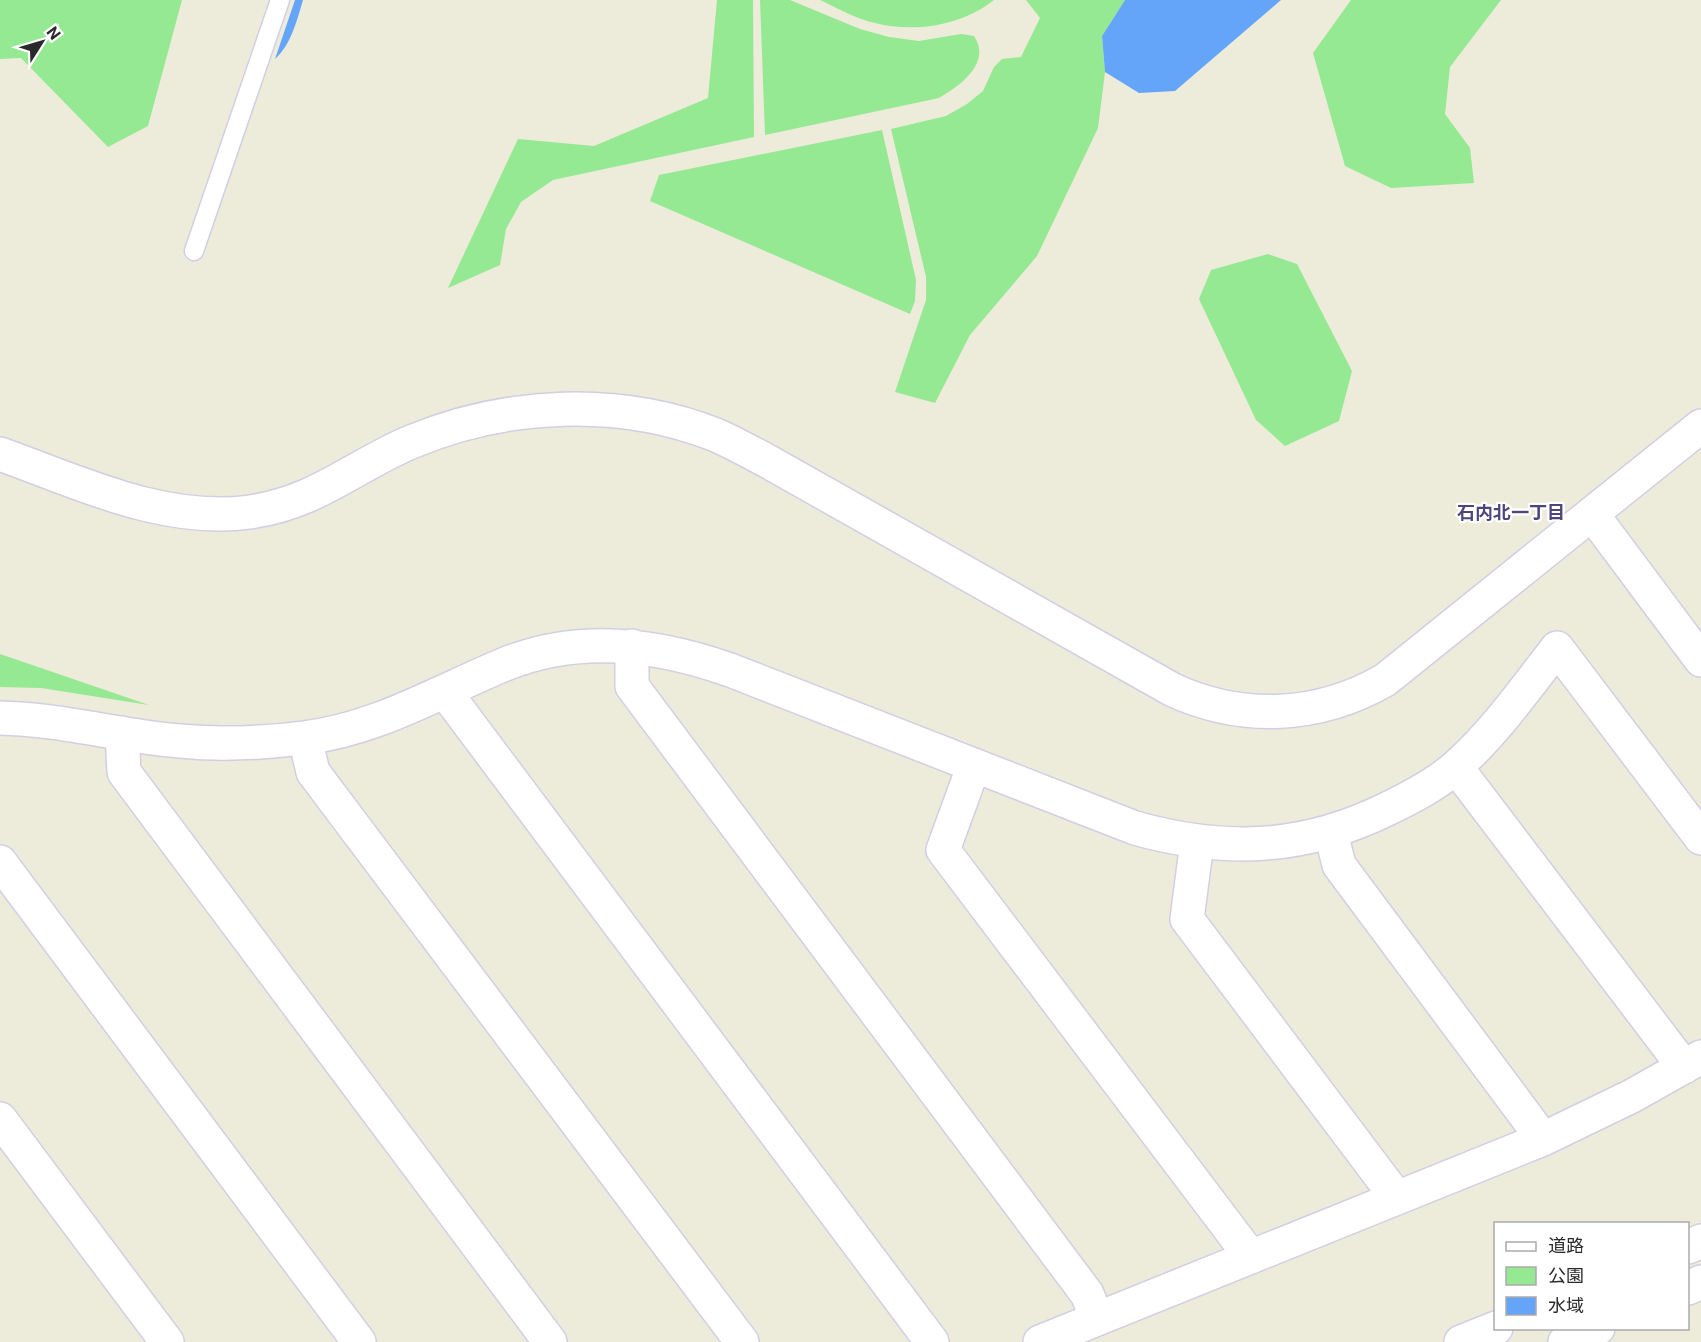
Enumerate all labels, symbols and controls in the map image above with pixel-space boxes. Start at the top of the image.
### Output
north arrow [12,12,72,72]
text: N [43,23,65,44]
district label: 石内北一丁目 [1457,502,1565,523]
legend [1494,1222,1689,1330]
text: 道路 [1548,1235,1584,1256]
text: 公園 [1548,1265,1584,1286]
text: 水域 [1548,1295,1584,1316]

